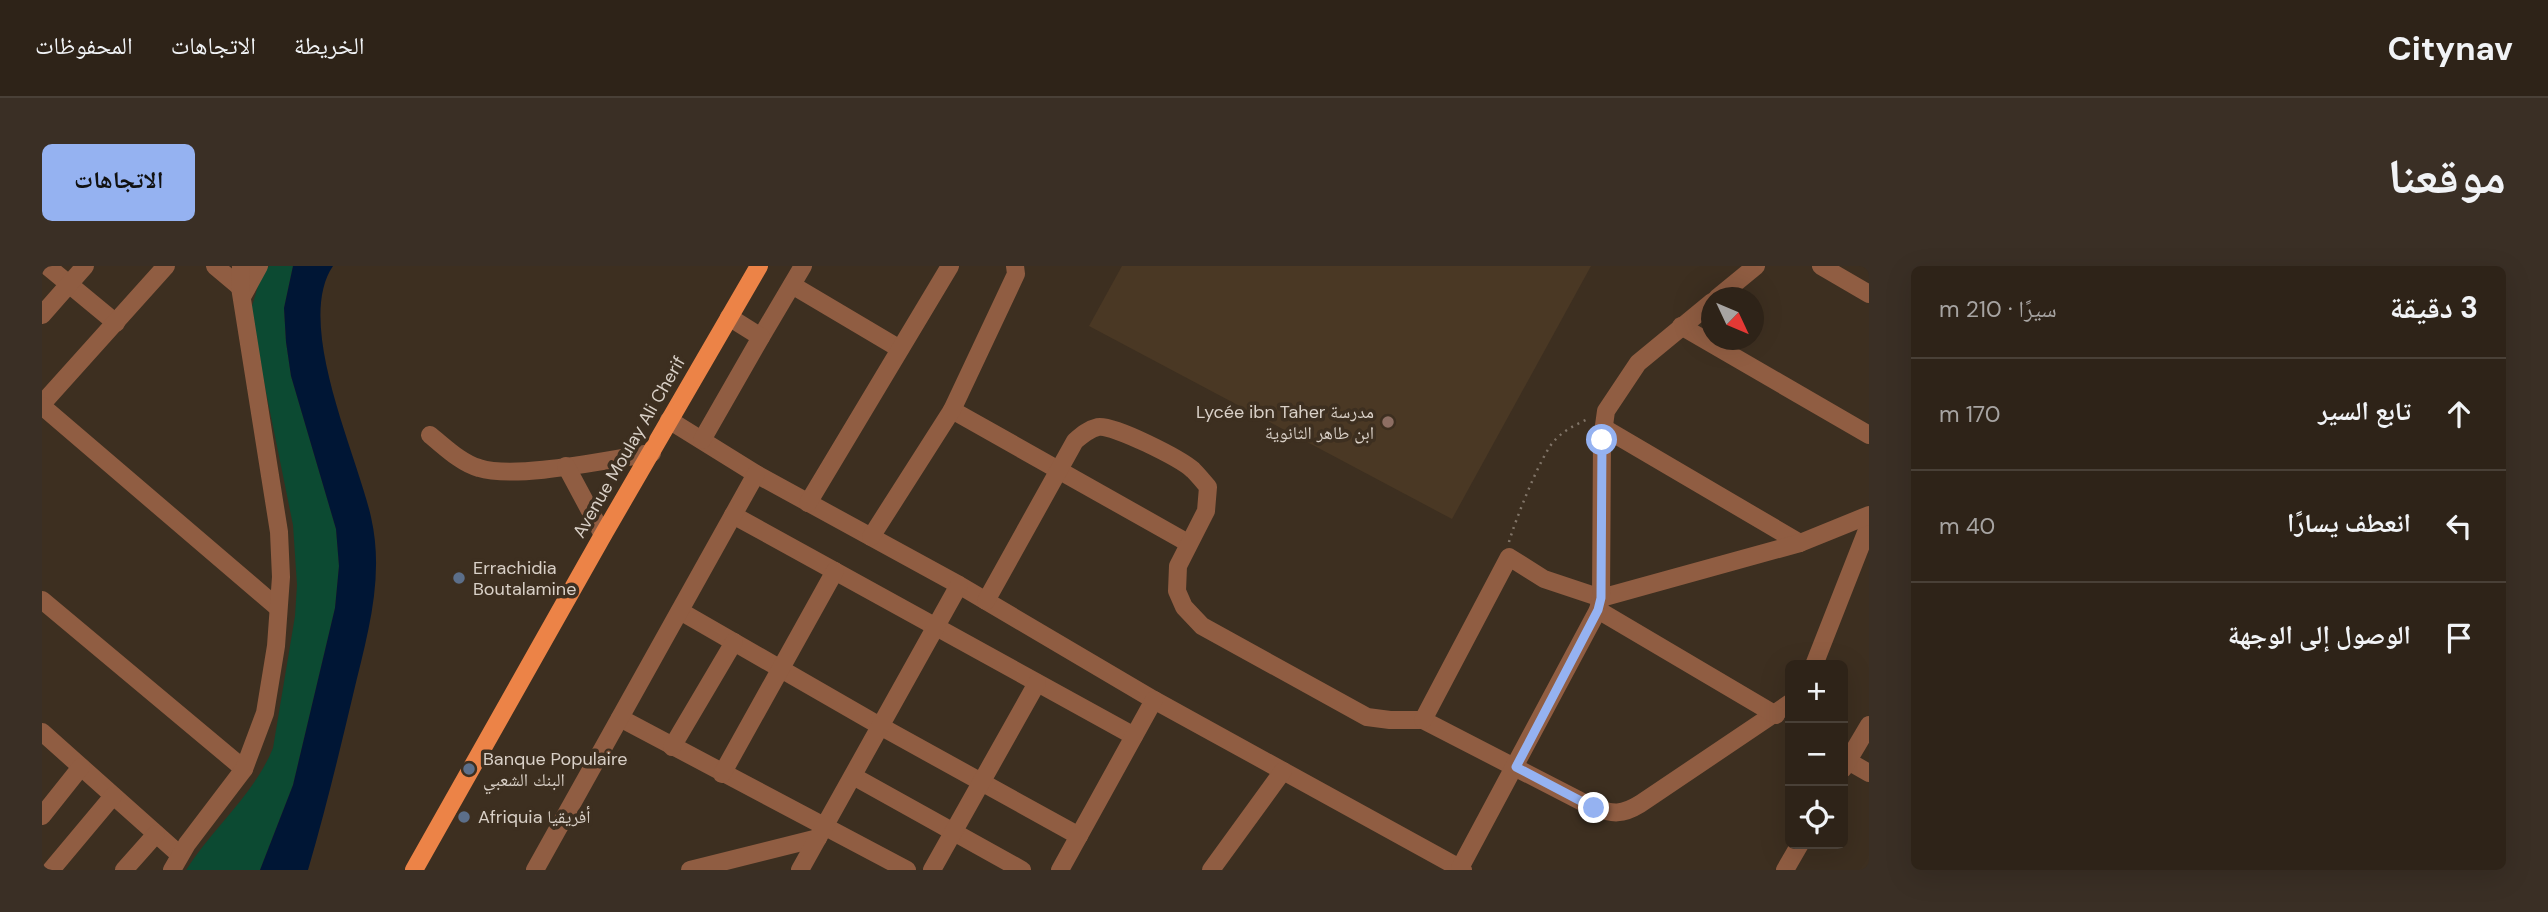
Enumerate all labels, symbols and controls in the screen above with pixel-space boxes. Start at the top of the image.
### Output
text: Citynav [2388,27,2513,70]
text: المحفوظات [35,30,133,61]
text: الاتجاهات [171,30,256,61]
text: الخريطة [294,30,365,61]
button: الاتجاهات [42,144,195,221]
text: موقعنا [2388,144,2506,208]
north arrow [1701,287,1764,350]
text: 3 دقيقة [2390,288,2478,327]
text: سيرًا · 210 m [1939,294,2057,324]
street label: Avenue Moulay Ali Cherif [567,352,691,542]
text: تابع السير [2318,394,2411,428]
icon: ahead [2440,395,2478,433]
text: 170 m [1939,399,2001,429]
place label: Lycée ibn Taher مدرسة ابن طاهر الثانوية [1196,400,1374,445]
marker: Lycée ibn Taher مدرسة ابن طاهر الثانوية [1380,414,1396,430]
route start [1586,424,1617,455]
text: انعطف يسارًا [2287,506,2411,540]
icon: left [2440,507,2478,545]
text: 40 m [1939,511,1995,541]
place label: Errachidia Boutalamine [473,556,576,601]
marker: Errachidia Boutalamine [451,570,467,586]
text: الوصول إلى الوجهة [2228,618,2411,652]
icon: arrive [2440,619,2478,657]
map controls [1785,660,1848,849]
button: + [1785,660,1848,723]
button: − [1785,723,1848,786]
place label: Banque Populaire البنك الشعبي [483,747,627,795]
marker: Banque Populaire البنك الشعبي [461,761,477,777]
button: locate [1785,786,1848,849]
route end [1578,792,1609,823]
place label: Afriquia أفريقيا [478,805,591,829]
marker: Afriquia أفريقيا [456,809,472,825]

